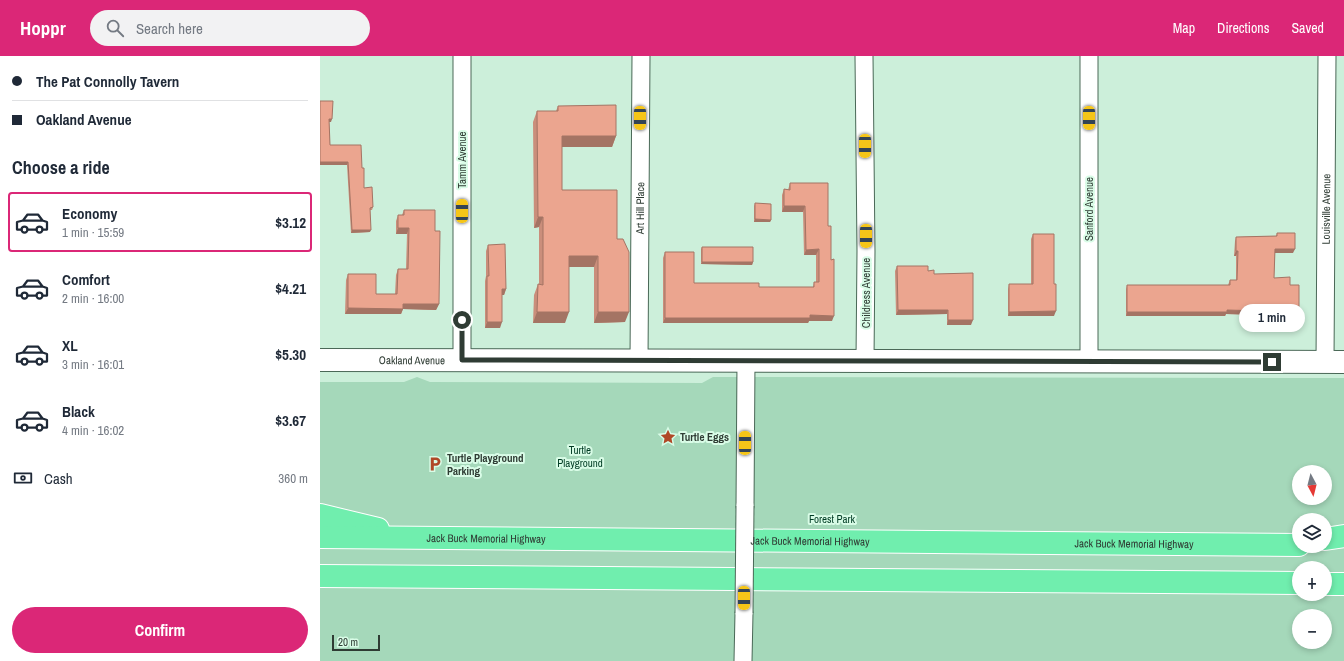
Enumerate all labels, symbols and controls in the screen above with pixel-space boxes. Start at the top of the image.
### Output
search box [90,10,370,46]
text: Hoppr [20,15,66,41]
icon: search [104,17,126,39]
text: Search here [136,18,203,39]
text: Map [1173,19,1195,37]
text: Directions [1217,19,1269,37]
text: Saved [1291,19,1324,37]
text: The Pat Connolly Tavern [36,71,179,92]
car [634,106,646,130]
car [1083,106,1095,130]
text: Oakland Avenue [36,109,132,130]
street label: Tamm Avenue [455,131,469,189]
car [859,134,871,158]
text: Choose a ride [12,155,110,180]
street label: Louisville Avenue [1319,174,1333,244]
street label: Sanford Avenue [1082,177,1096,241]
street label: Art Hill Place [633,182,647,235]
car [456,199,468,223]
text: Economy [62,203,117,224]
icon: car [14,204,50,240]
text: $3.12 [275,212,306,233]
text: 1 min · 15:59 [62,224,124,241]
car [860,224,872,248]
street label: Childress Avenue [859,258,873,328]
text: Comfort [62,269,110,290]
icon: car [14,270,50,306]
text: $4.21 [275,278,306,299]
text: 2 min · 16:00 [62,290,124,307]
callout: 1 min [1239,304,1305,332]
text: 1 min [1258,309,1286,326]
route start [453,311,471,329]
text: XL [62,335,78,356]
icon: car [14,336,50,372]
text: $5.30 [275,344,306,365]
street label: Oakland Avenue [379,353,445,367]
route end [1263,353,1281,371]
text: 3 min · 16:01 [62,356,124,373]
text: Black [62,401,95,422]
icon: car [14,402,50,438]
text: $3.67 [275,410,306,431]
text: 4 min · 16:02 [62,422,124,439]
place icon: Turtle Eggs [659,428,677,446]
place label: Turtle Eggs [680,430,729,444]
car [739,431,751,455]
park label: Turtle Playground [557,443,603,470]
place label: Turtle Playground Parking [447,451,524,478]
parking icon: Turtle Playground Parking [426,455,444,473]
north arrow [1292,465,1332,505]
map controls [1292,465,1332,649]
icon: cash [12,467,34,489]
text: Cash [44,468,73,489]
text: 360 m [278,470,308,487]
park label: Forest Park [809,512,856,526]
button: layers [1292,513,1332,553]
street label: Jack Buck Memorial Highway [426,531,546,546]
street label: Jack Buck Memorial Highway [750,534,870,548]
street label: Jack Buck Memorial Highway [1074,536,1194,551]
button: + [1292,561,1332,601]
car [738,586,750,610]
button: Confirm [12,607,308,653]
button: − [1292,609,1332,649]
scale bar [332,633,380,652]
text: 20 m [338,635,358,649]

